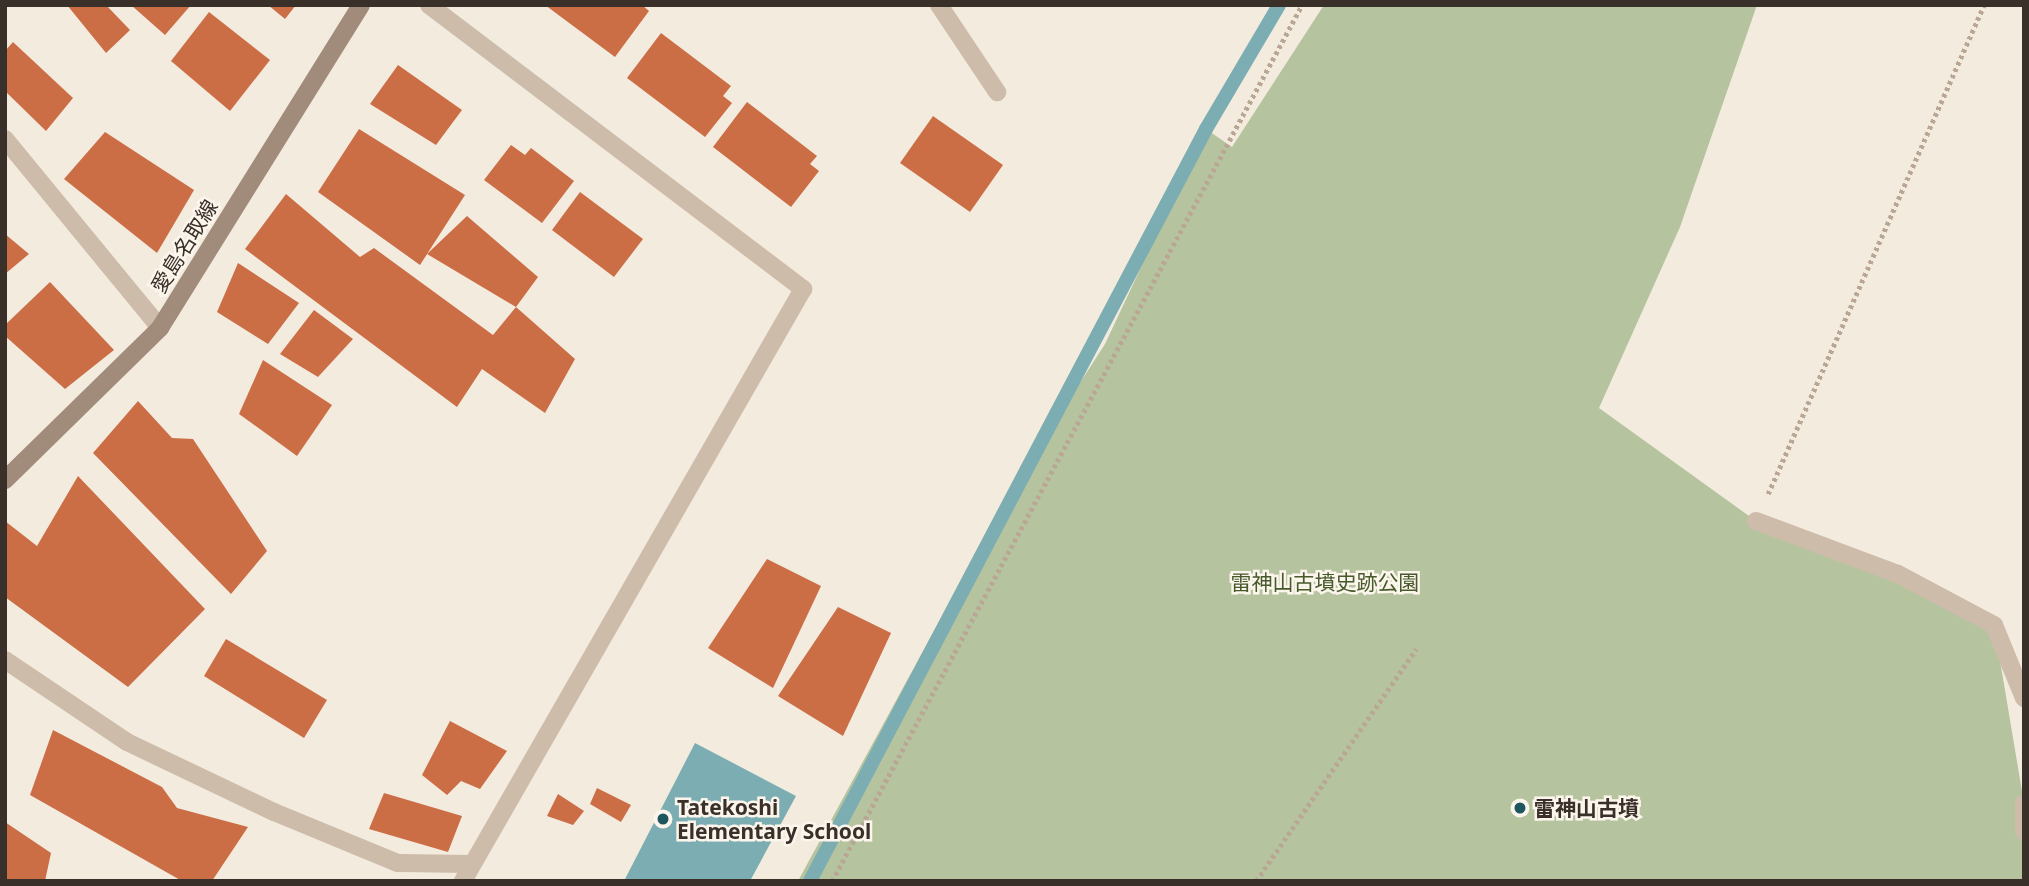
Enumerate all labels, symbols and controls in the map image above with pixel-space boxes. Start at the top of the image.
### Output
street label: 愛島名取線 [145,195,223,297]
park label: 雷神山古墳史跡公園 [1231,569,1419,595]
place label: Tatekoshi Elementary School [677,794,871,844]
place label: 雷神山古墳 [1534,795,1639,821]
marker: 雷神山古墳 [1512,800,1528,816]
marker: Tatekoshi Elementary School [655,811,671,827]

